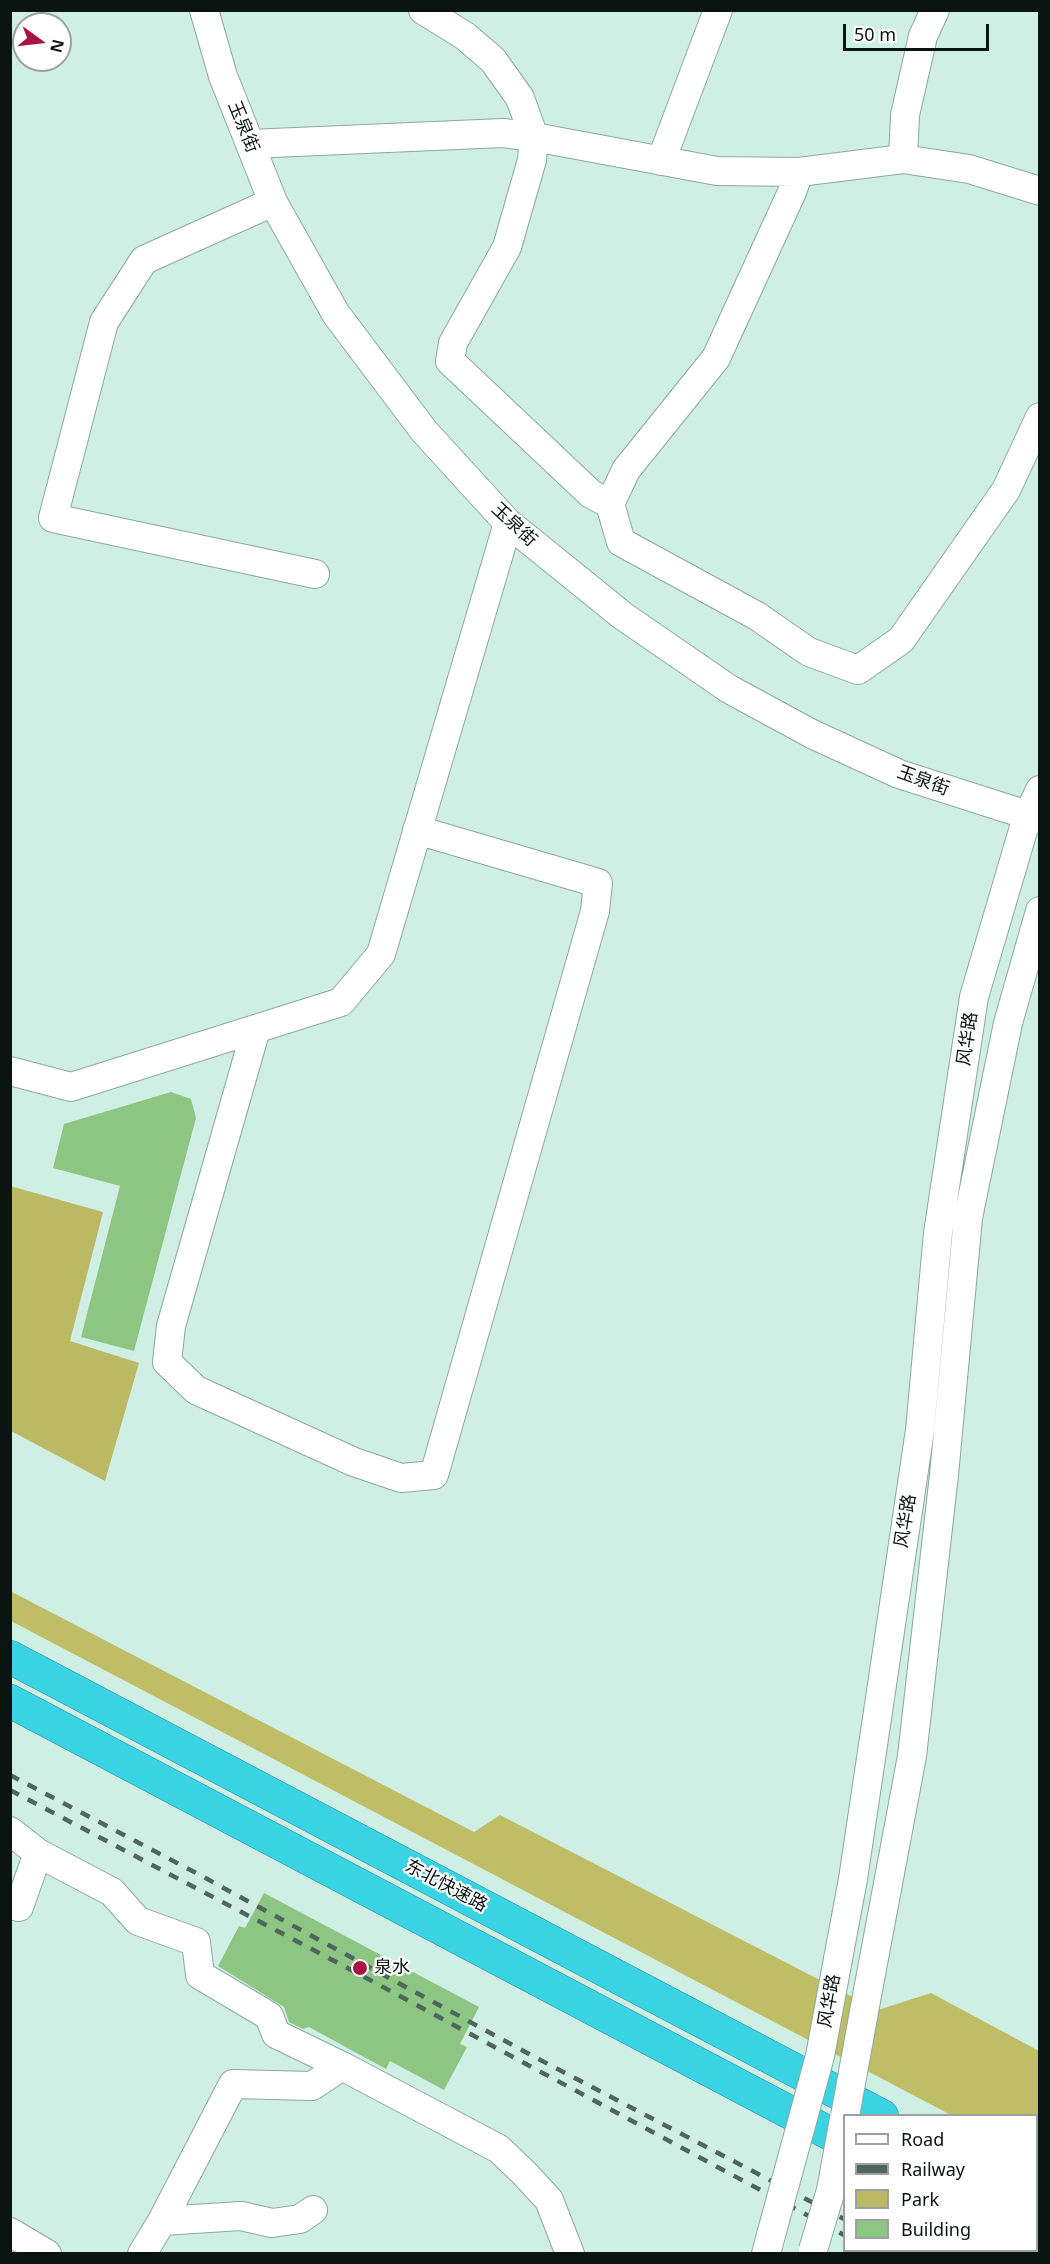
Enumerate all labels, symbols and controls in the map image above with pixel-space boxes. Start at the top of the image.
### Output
north arrow [12,12,72,72]
scale bar [846,12,992,50]
text: 50 m [854,22,896,46]
text: N [45,37,70,55]
street label: 玉泉街 [223,98,263,156]
street label: 玉泉街 [487,499,541,551]
street label: 玉泉街 [894,762,952,800]
street label: 风华路 [954,1011,982,1067]
street label: 风华路 [891,1493,921,1549]
street label: 东北快速路 [401,1855,491,1917]
place label: 泉水 [374,1957,410,1979]
marker: 泉水 [351,1959,369,1977]
street label: 风华路 [815,1973,845,2029]
legend [843,2114,1038,2252]
text: Road [901,2127,944,2151]
text: Railway [901,2157,965,2181]
text: Park [901,2187,939,2211]
text: Building [901,2217,971,2241]

